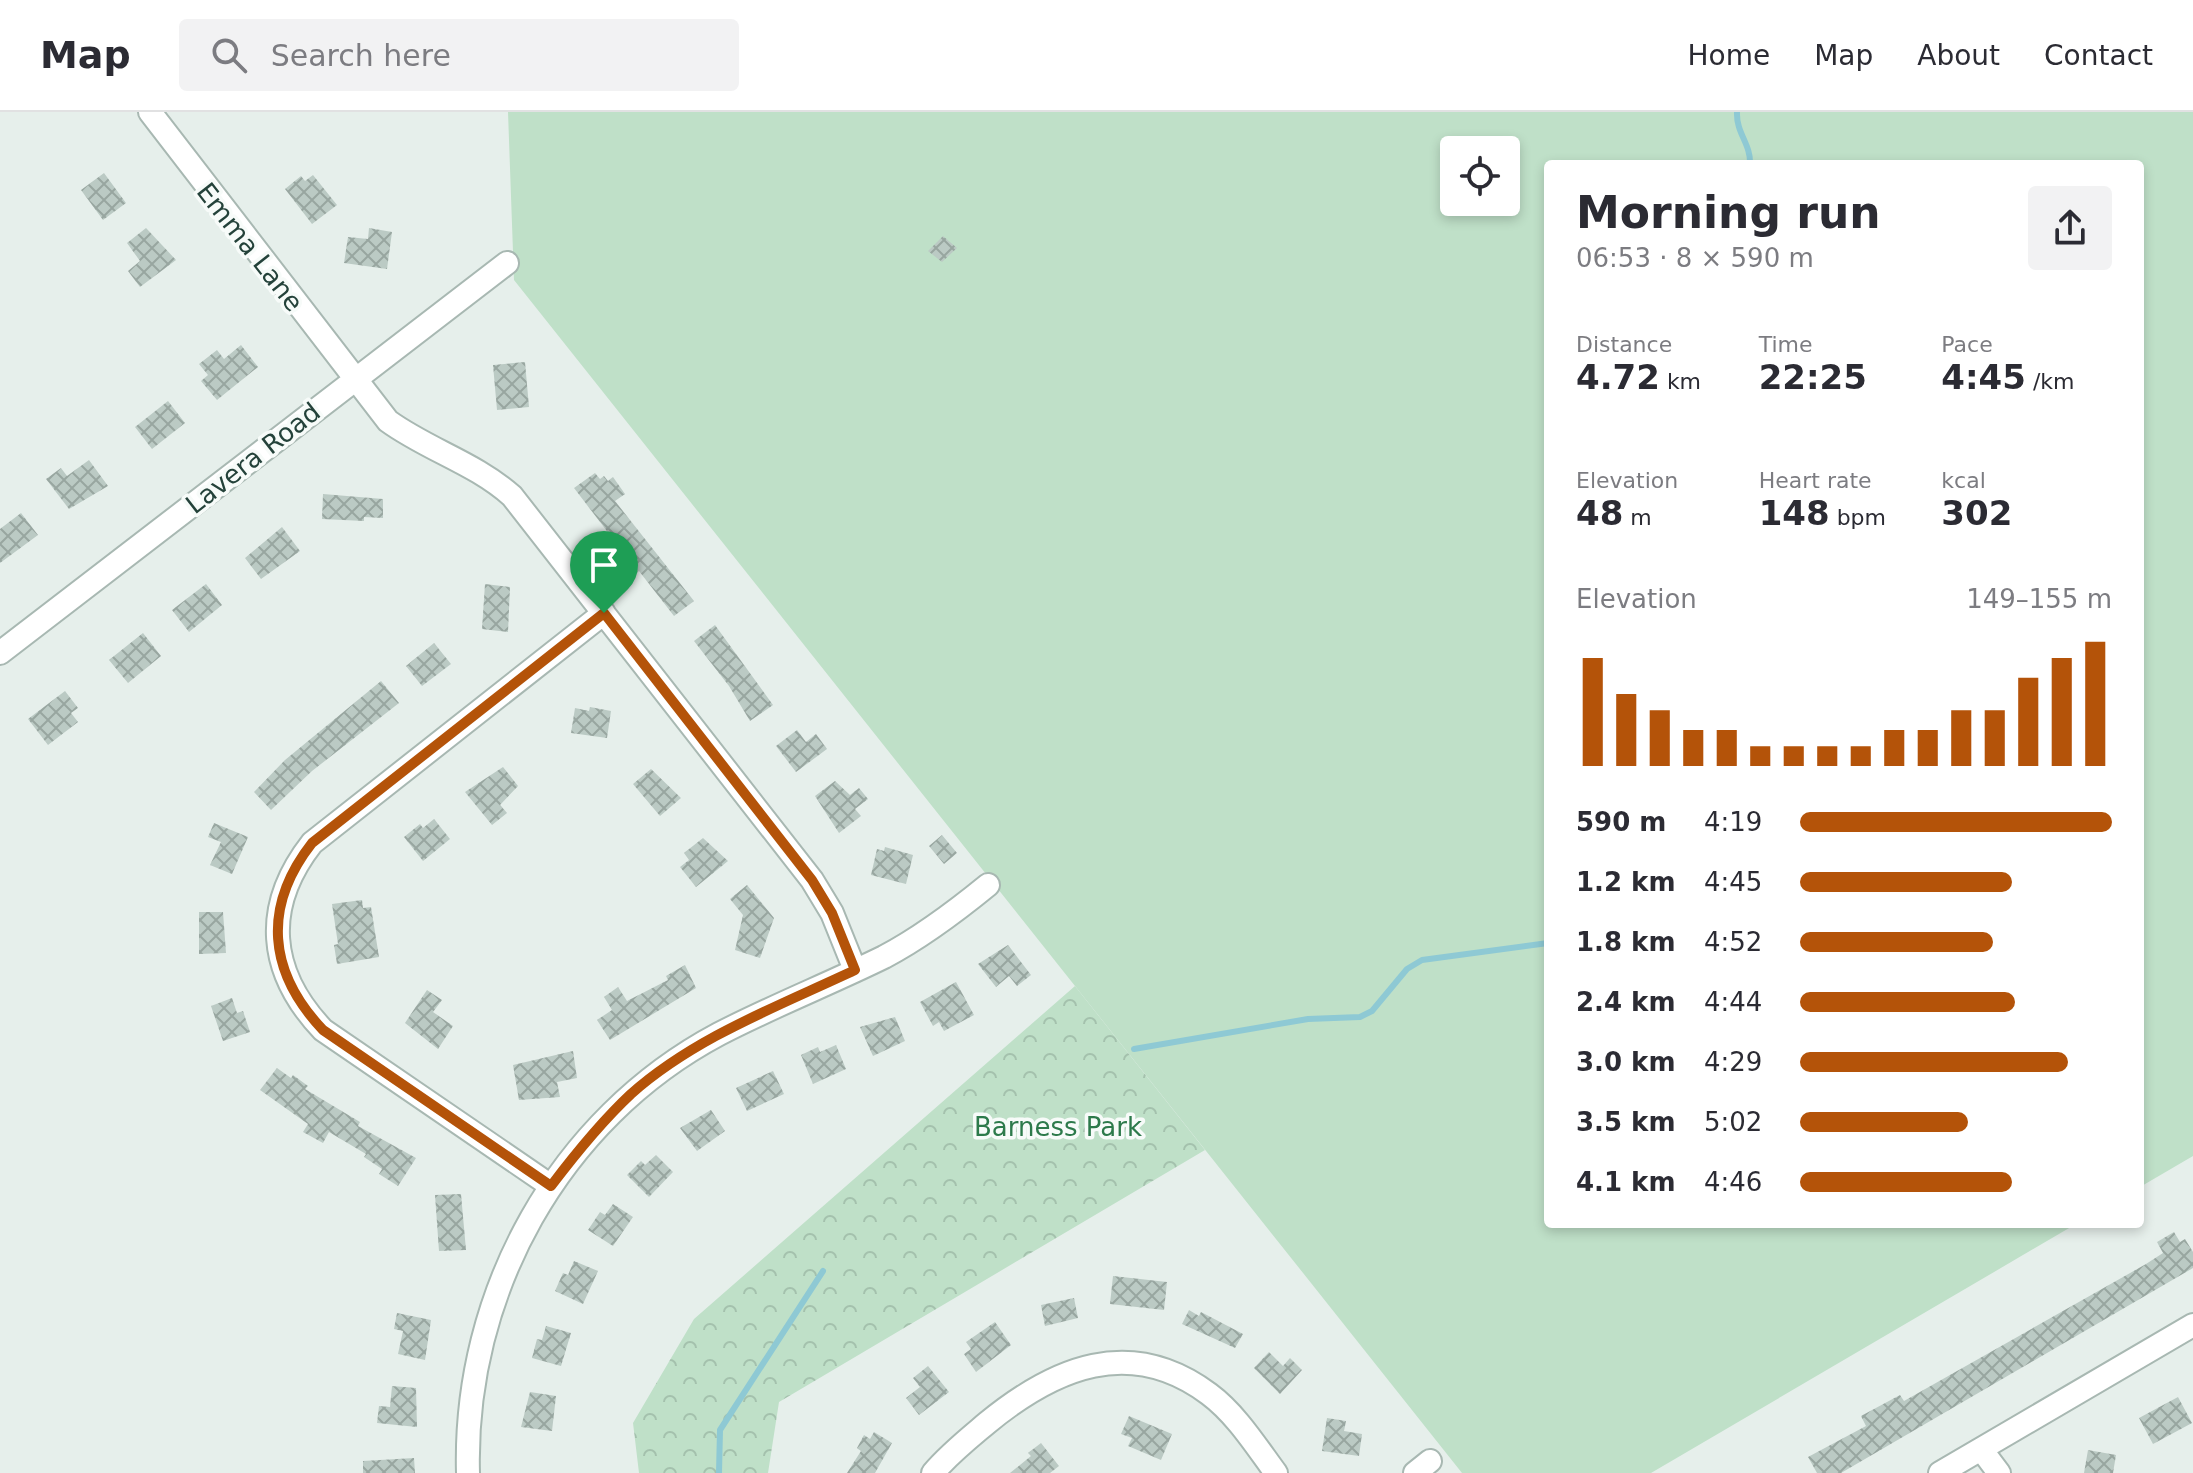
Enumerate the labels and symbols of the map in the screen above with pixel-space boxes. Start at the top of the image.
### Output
street label: Emma Lane [191,177,309,317]
street label: Lavera Road [180,396,326,520]
pin [570,531,638,613]
park label: Barness Park [974,1112,1142,1142]

